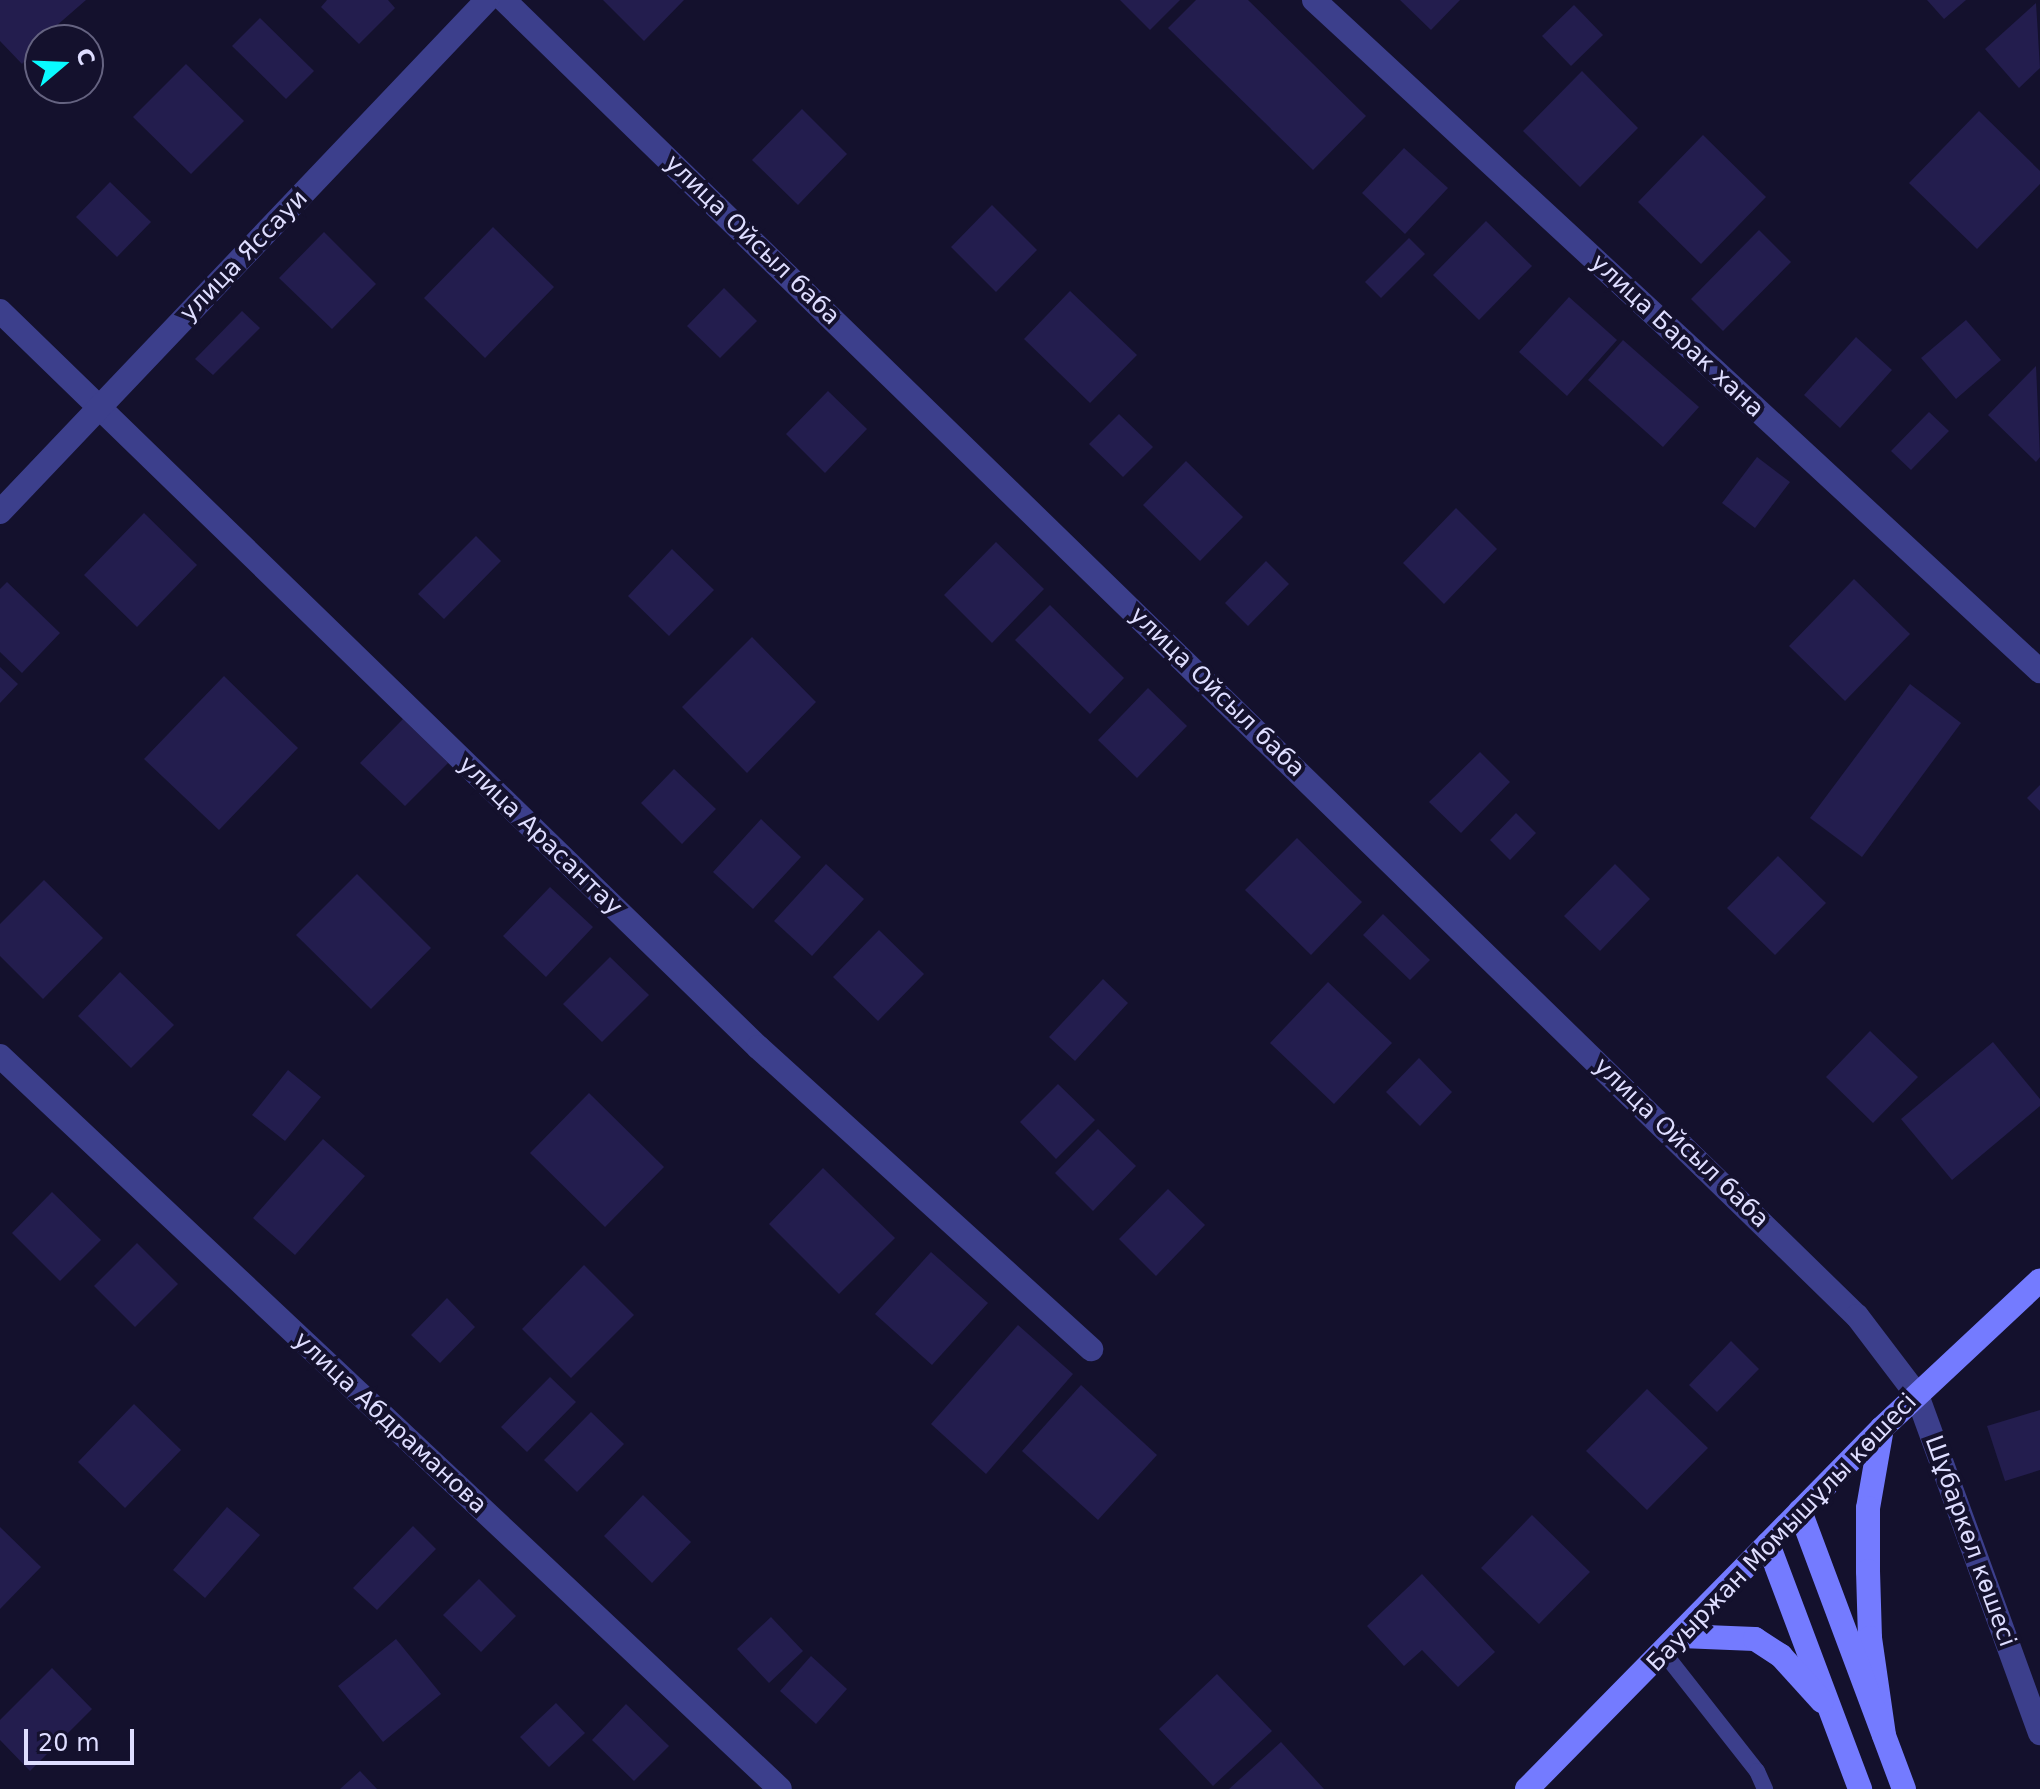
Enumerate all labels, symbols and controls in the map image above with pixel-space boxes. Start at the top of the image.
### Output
north arrow [24,24,104,104]
text: С [71,45,100,68]
street label: улица Ойсыл баба [658,149,846,331]
street label: улица Яссауи [174,184,314,328]
street label: улица Барак хана [1584,248,1770,424]
street label: улица Ойсыл баба [1123,601,1311,783]
street label: улица Арасантау [452,750,628,922]
street label: улица Ойсыл баба [1587,1052,1775,1234]
street label: улица Абдраманова [287,1326,493,1520]
street label: Бауыржан Момышұлы көшесі [1641,1388,1923,1678]
street label: Шұбаркөл көшесі [1918,1432,2022,1650]
scale bar [28,1713,138,1763]
text: 20 m [38,1729,100,1757]

